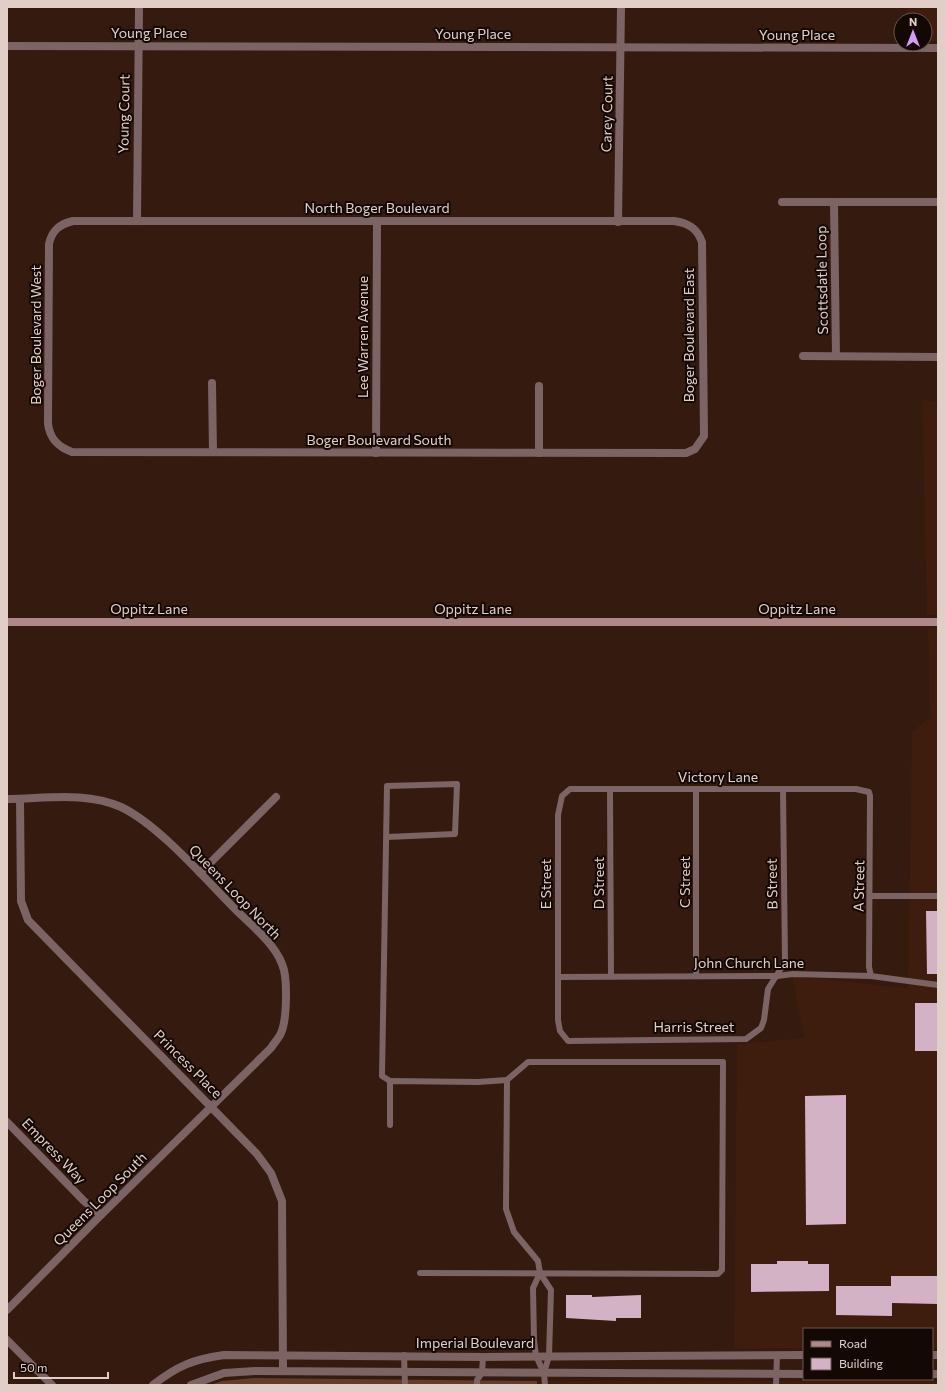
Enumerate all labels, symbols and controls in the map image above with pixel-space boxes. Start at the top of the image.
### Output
north arrow [893,12,933,52]
text: N [909,15,917,28]
street label: Young Place [111,24,187,41]
street label: Young Place [435,25,511,42]
street label: Young Place [759,26,835,43]
street label: Young Court [114,74,133,154]
street label: Carey Court [597,75,616,152]
street label: North Boger Boulevard [304,199,450,216]
street label: Scottsdatle Loop [812,225,831,335]
street label: Boger Boulevard West [27,265,44,405]
street label: Boger Boulevard East [680,267,697,402]
street label: Lee Warren Avenue [354,276,371,398]
street label: Boger Boulevard South [306,431,452,448]
street label: Oppitz Lane [110,600,188,617]
street label: Oppitz Lane [434,600,512,617]
street label: Oppitz Lane [758,600,836,617]
street label: Victory Lane [678,768,758,785]
street label: Queens Loop North [186,841,285,943]
street label: D Street [590,856,607,909]
street label: C Street [676,856,693,908]
street label: E Street [537,858,554,909]
street label: B Street [763,858,780,910]
street label: A Street [850,860,867,912]
street label: John Church Lane [694,954,804,971]
street label: Harris Street [653,1018,735,1035]
street label: Princess Place [151,1026,226,1101]
street label: Empress Way [19,1114,90,1187]
street label: Queens Loop South [49,1148,150,1249]
legend [803,1328,933,1380]
street label: Imperial Boulevard [416,1334,534,1351]
text: Road [839,1336,867,1350]
scale bar [14,1354,108,1380]
text: Building [839,1356,883,1370]
text: 50 m [20,1360,48,1374]

